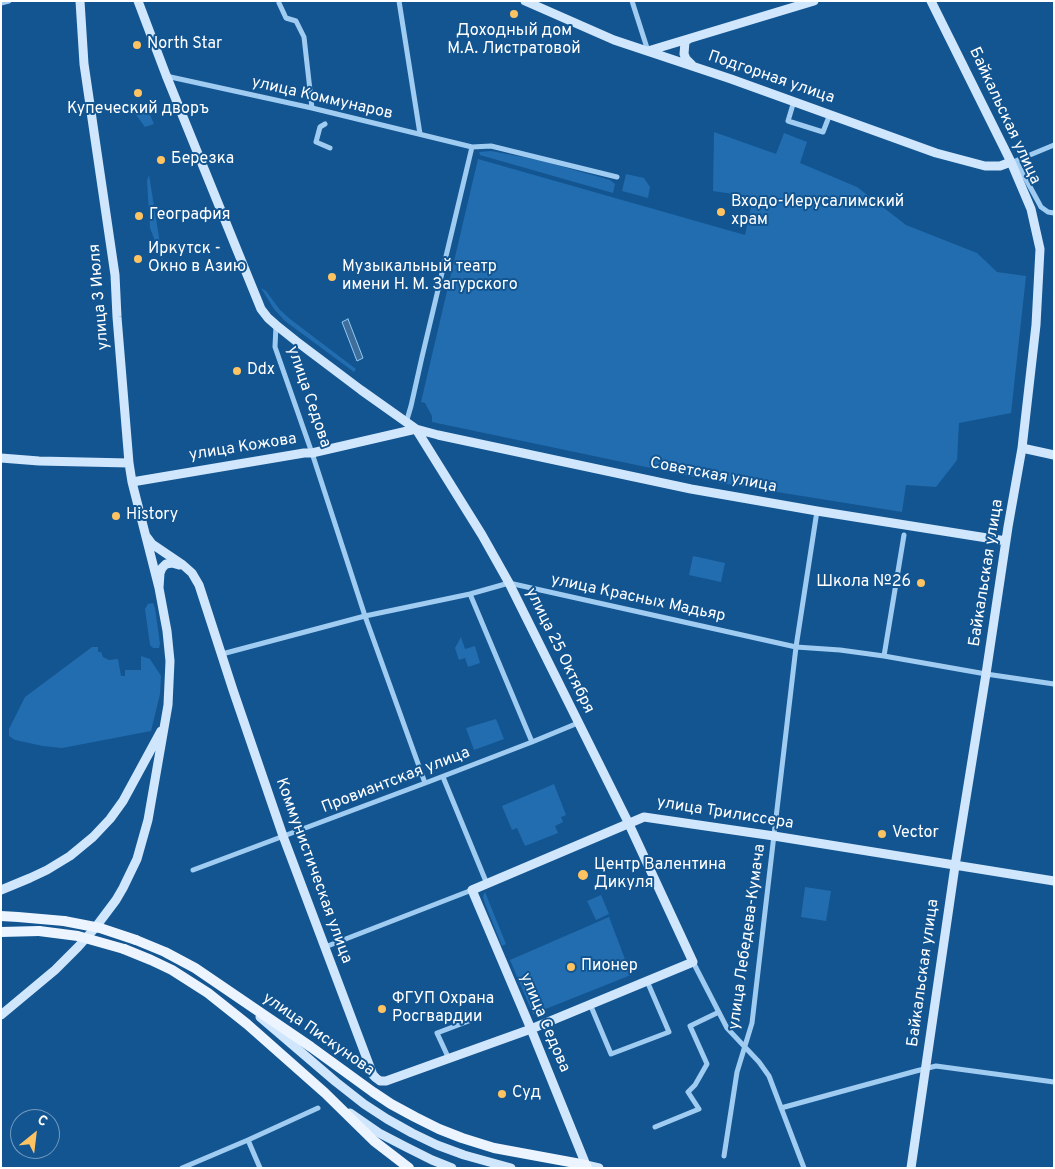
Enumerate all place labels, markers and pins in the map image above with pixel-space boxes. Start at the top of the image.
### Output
marker: Доходный дом М.А. Листратовой [508,8,520,20]
place label: Доходный дом М.А. Листратовой [447,22,581,60]
place label: North Star [147,35,222,55]
marker: North Star [131,39,143,51]
marker: Купеческий дворъ [132,87,144,99]
place label: Купеческий дворъ [67,100,209,120]
place label: Березка [171,150,234,170]
marker: Березка [155,154,167,166]
place label: Входо-Иерусалимский храм [731,193,904,231]
place label: География [149,206,231,226]
marker: Входо-Иерусалимский храм [715,206,727,218]
marker: География [133,210,145,222]
place label: Иркутск - Окно в Азию [148,240,246,278]
marker: Иркутск - Окно в Азию [132,253,144,265]
place label: Музыкальный театр имени Н. М. Загурского [342,258,518,296]
marker: Музыкальный театр имени Н. М. Загурского [326,271,338,283]
place label: Ddx [247,361,275,381]
marker: Ddx [231,365,243,377]
place label: History [126,506,178,526]
marker: History [110,510,122,522]
place label: Школа №26 [816,573,911,593]
marker: Школа №26 [915,577,927,589]
place label: Vector [892,824,939,844]
marker: Vector [876,828,888,840]
place label: Центр Валентина Дикуля [594,856,726,894]
marker: Центр Валентина Дикуля [576,868,590,882]
place label: Пионер [581,957,638,977]
marker: Пионер [565,961,577,973]
place label: ФГУП Охрана Росгвардии [392,990,494,1028]
marker: ФГУП Охрана Росгвардии [376,1003,388,1015]
place label: Суд [512,1084,541,1104]
marker: Суд [496,1088,508,1100]

